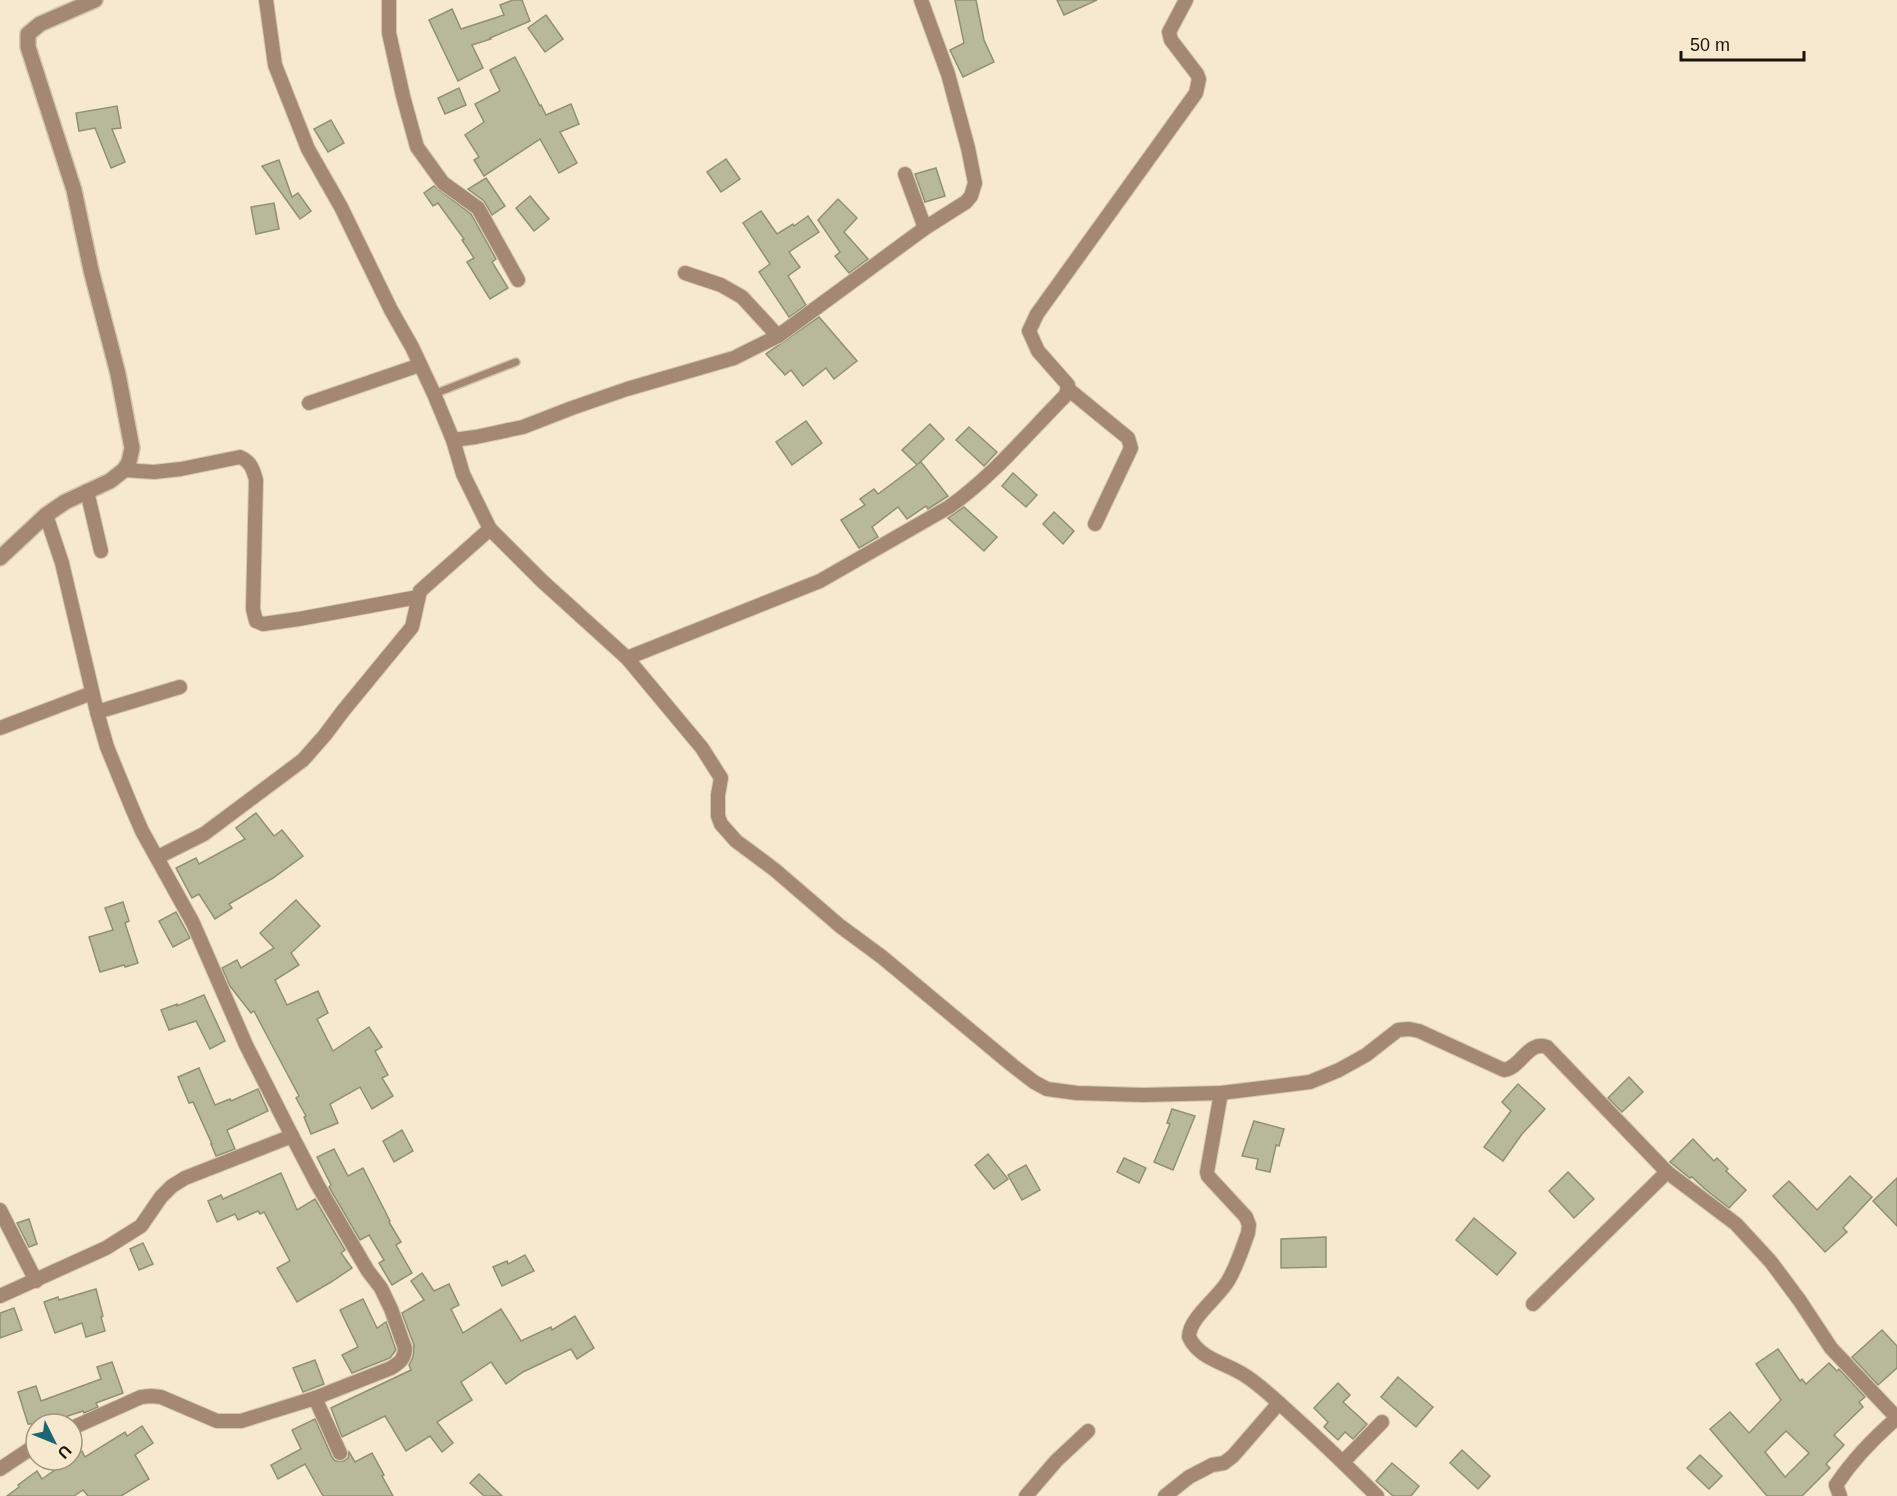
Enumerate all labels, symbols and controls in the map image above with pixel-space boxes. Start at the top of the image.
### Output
scale bar [1681,24,1804,62]
text: 50 m [1690,35,1730,55]
north arrow [24,1412,84,1472]
text: U [54,1442,75,1462]

